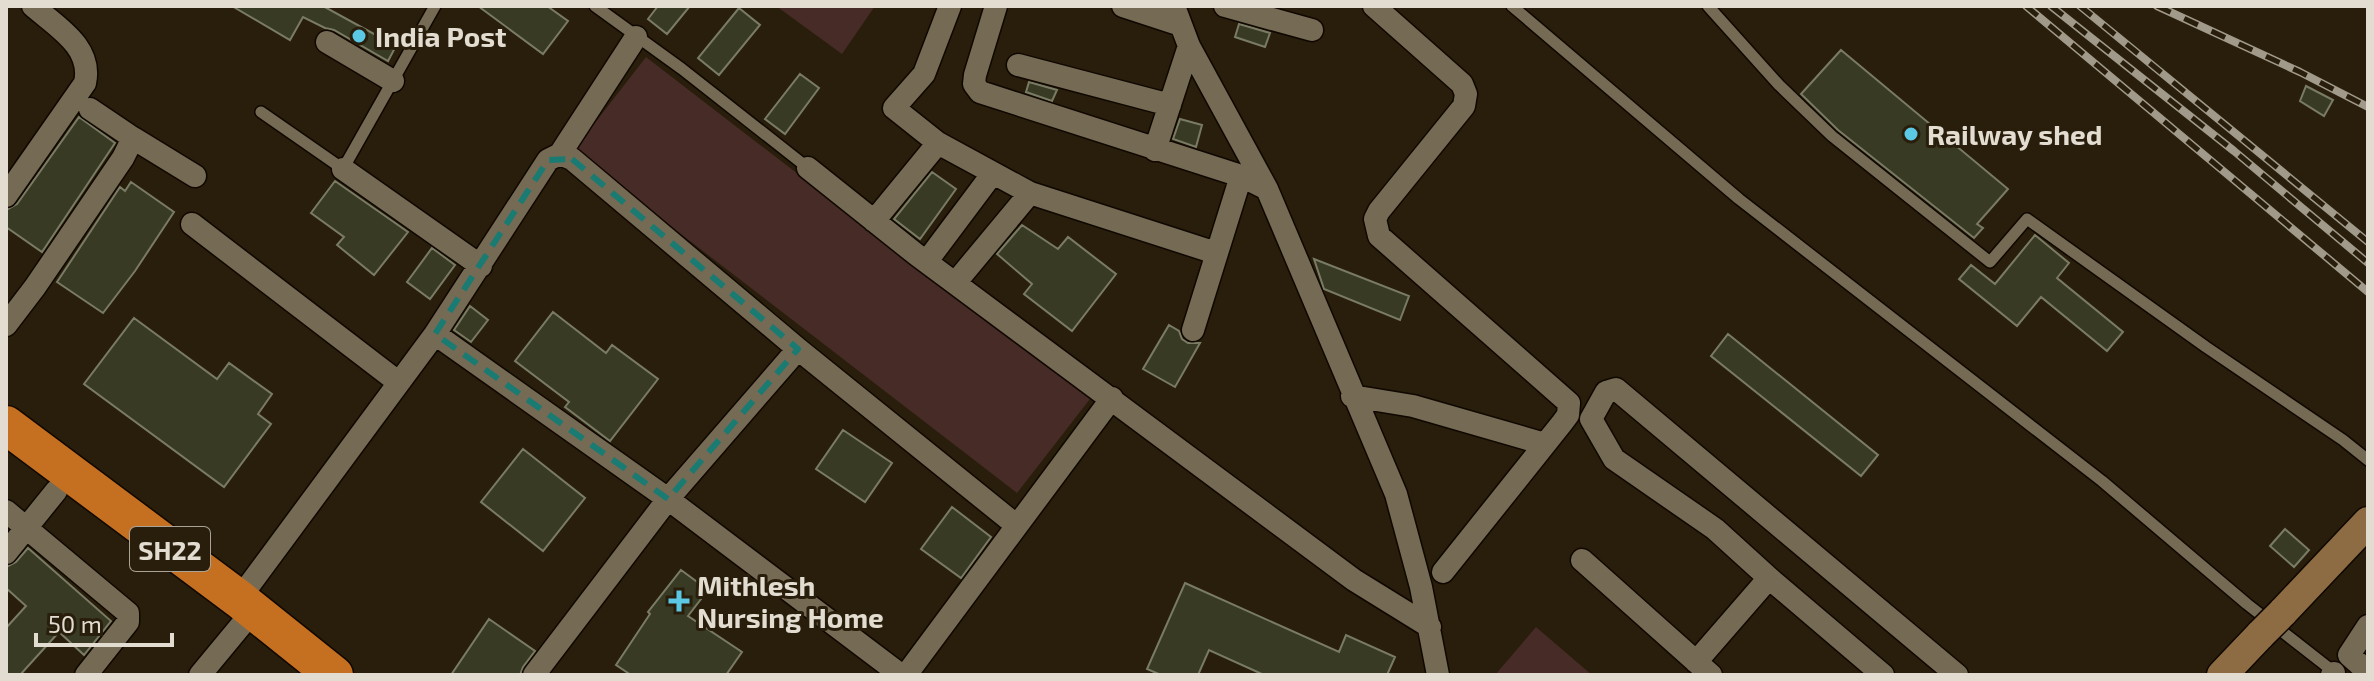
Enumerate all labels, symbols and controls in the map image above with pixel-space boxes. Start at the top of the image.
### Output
place label: India Post [375,19,507,53]
marker: India Post [350,27,368,45]
place label: Railway shed [1927,117,2103,151]
marker: Railway shed [1902,125,1920,143]
road number: SH22 [130,527,210,571]
place label: Mithlesh Nursing Home [697,568,884,634]
marker: Mithlesh Nursing Home [668,590,690,612]
scale bar [36,597,172,647]
text: 50 m [48,609,102,638]

